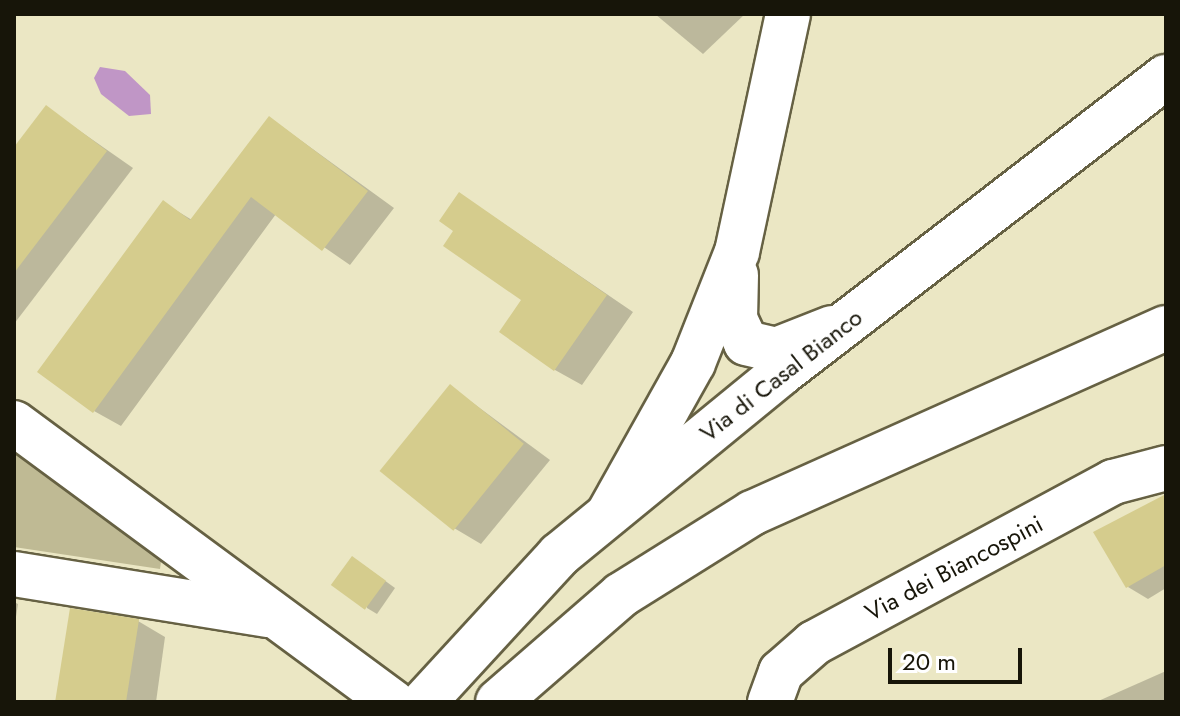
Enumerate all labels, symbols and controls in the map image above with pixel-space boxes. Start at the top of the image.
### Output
street label: Via di Casal Bianco [694,303,868,447]
street label: Via dei Biancospini [860,509,1048,627]
scale bar [892,632,1026,682]
text: 20 m [902,644,956,679]

